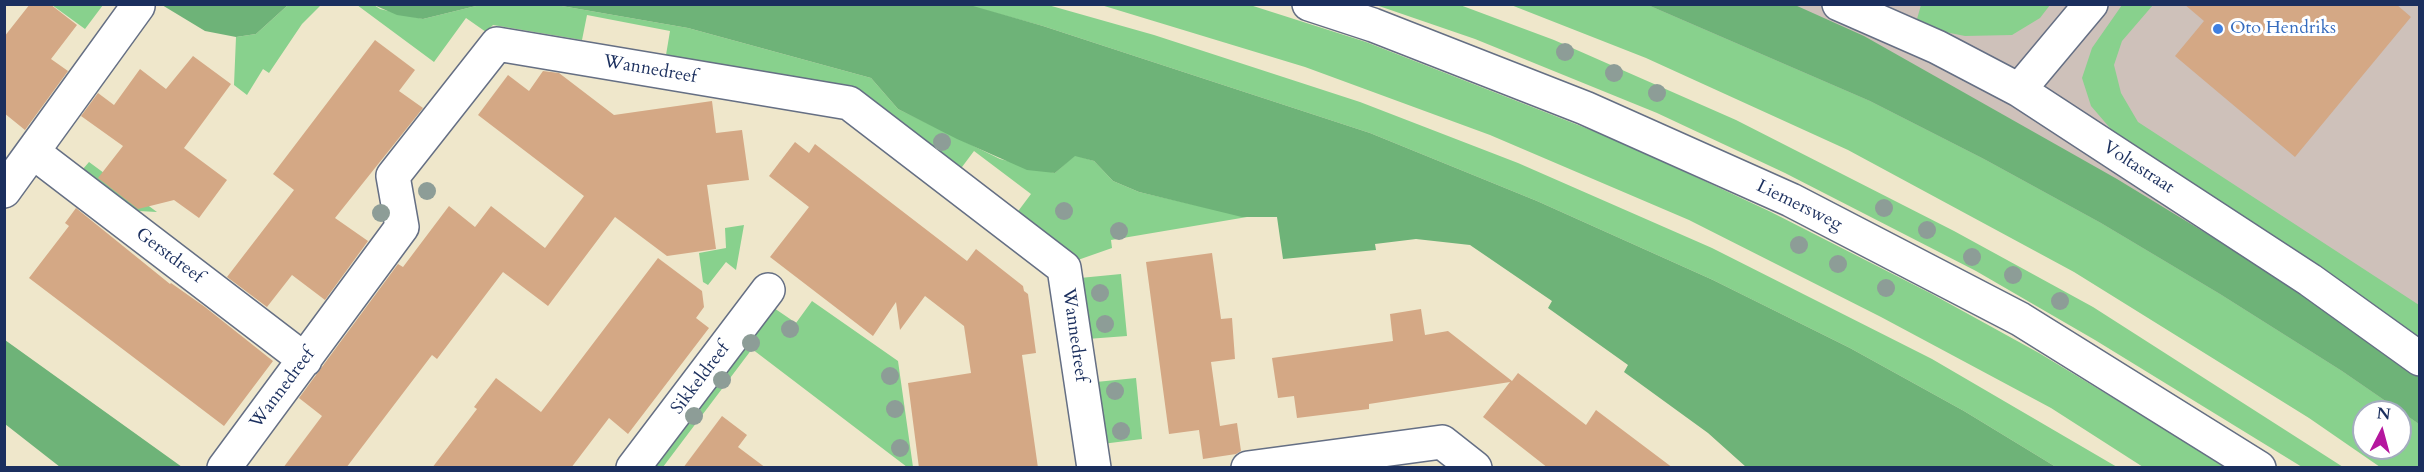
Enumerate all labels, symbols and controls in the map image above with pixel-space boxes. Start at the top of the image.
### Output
place label: Oto Hendriks [2230,18,2336,40]
marker: Oto Hendriks [2211,22,2225,36]
street label: Wannedreef [602,51,698,89]
street label: Voltastraat [2098,137,2178,199]
street label: Liemersweg [1753,176,1845,236]
street label: Gerstdreef [131,224,207,288]
street label: Wannedreef [1057,287,1091,383]
street label: Sikkeldreef [667,339,735,419]
street label: Wannedreef [246,345,320,433]
north arrow [2352,400,2412,460]
text: N [2376,402,2392,426]

